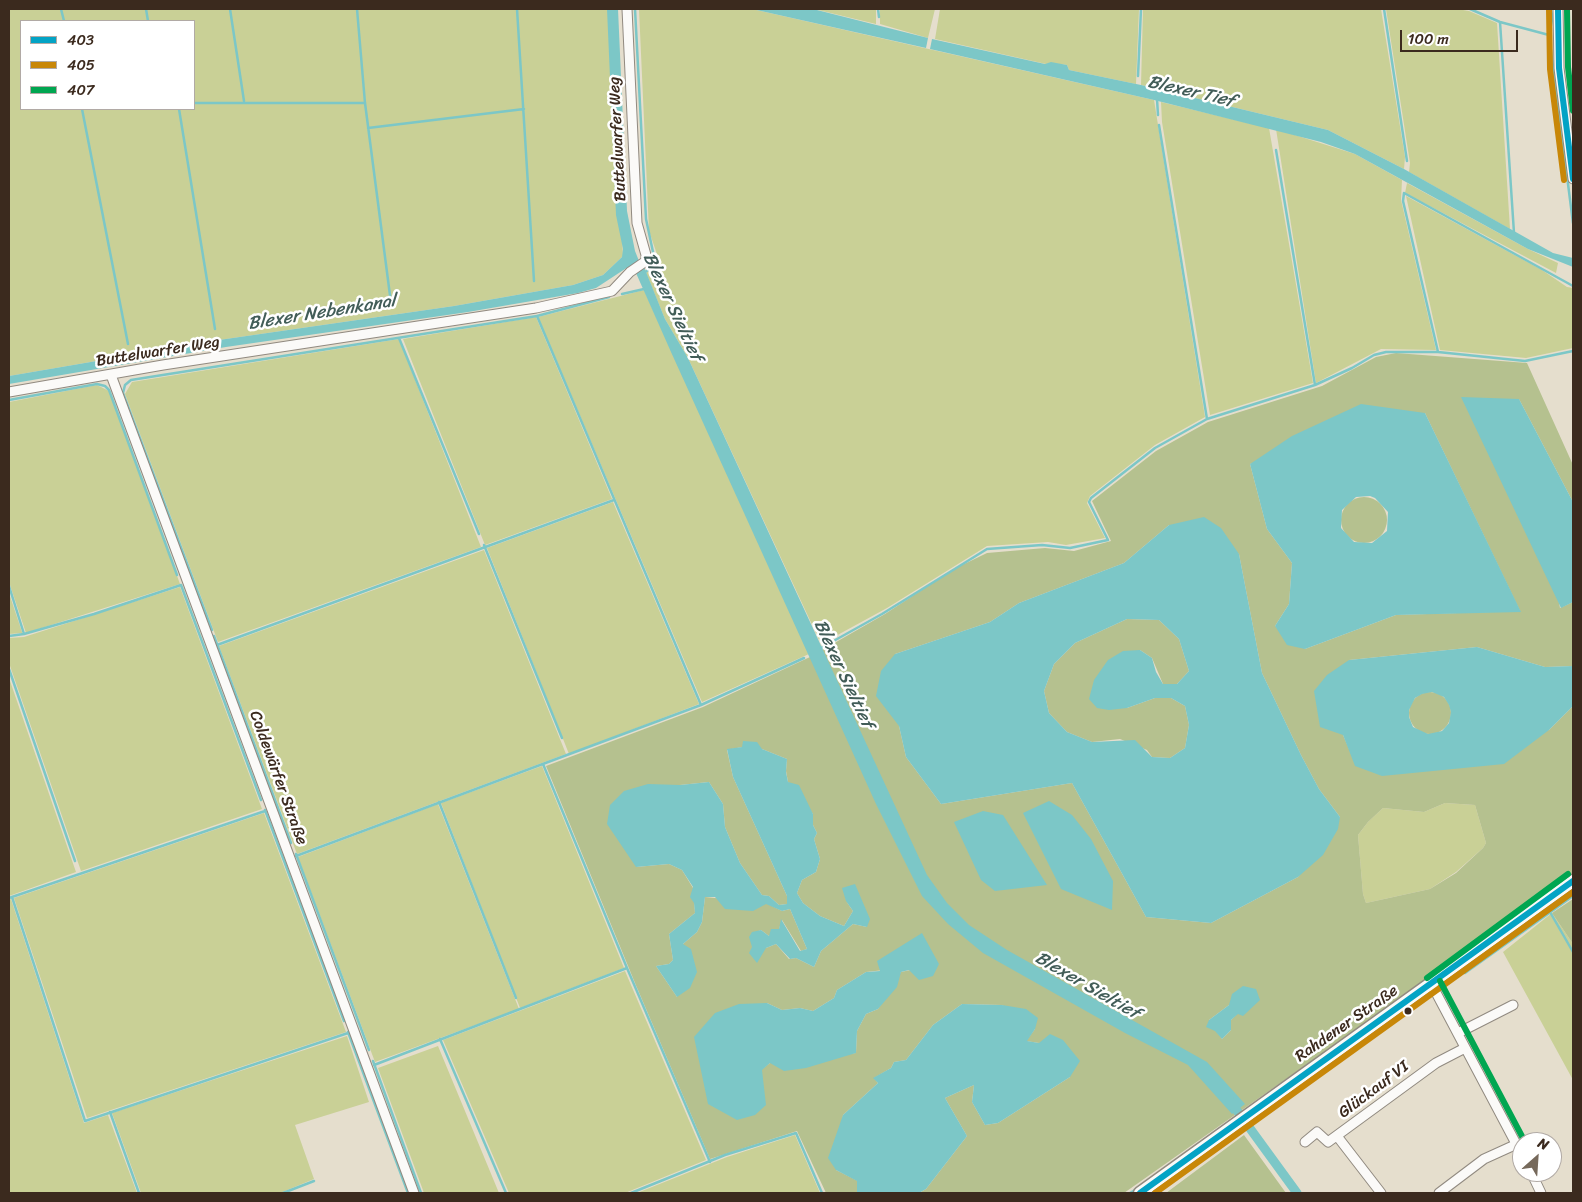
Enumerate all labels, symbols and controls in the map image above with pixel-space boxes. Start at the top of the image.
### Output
legend [20,20,195,110]
scale bar [1402,20,1520,52]
text: 100 m [1408,26,1449,52]
text: 403 [67,27,94,53]
text: 405 [67,52,95,78]
water label: Blexer Tief [1145,72,1237,112]
street label: Buttelwarfer Weg [605,76,631,202]
text: 407 [67,77,94,103]
water label: Blexer Sieltief [638,250,706,364]
water label: Blexer Nebenkanal [247,291,397,335]
street label: Buttelwarfer Weg [95,333,221,371]
water label: Blexer Sieltief [809,617,877,731]
street label: Coldewärfer Straße [245,708,311,848]
water label: Blexer Sieltief [1031,947,1143,1025]
street label: Rahdener Straße [1292,981,1402,1067]
unlabelled marker [1403,1006,1413,1016]
street label: Glückauf VI [1335,1057,1413,1123]
text: N [1534,1131,1553,1157]
north arrow [1512,1132,1562,1182]

